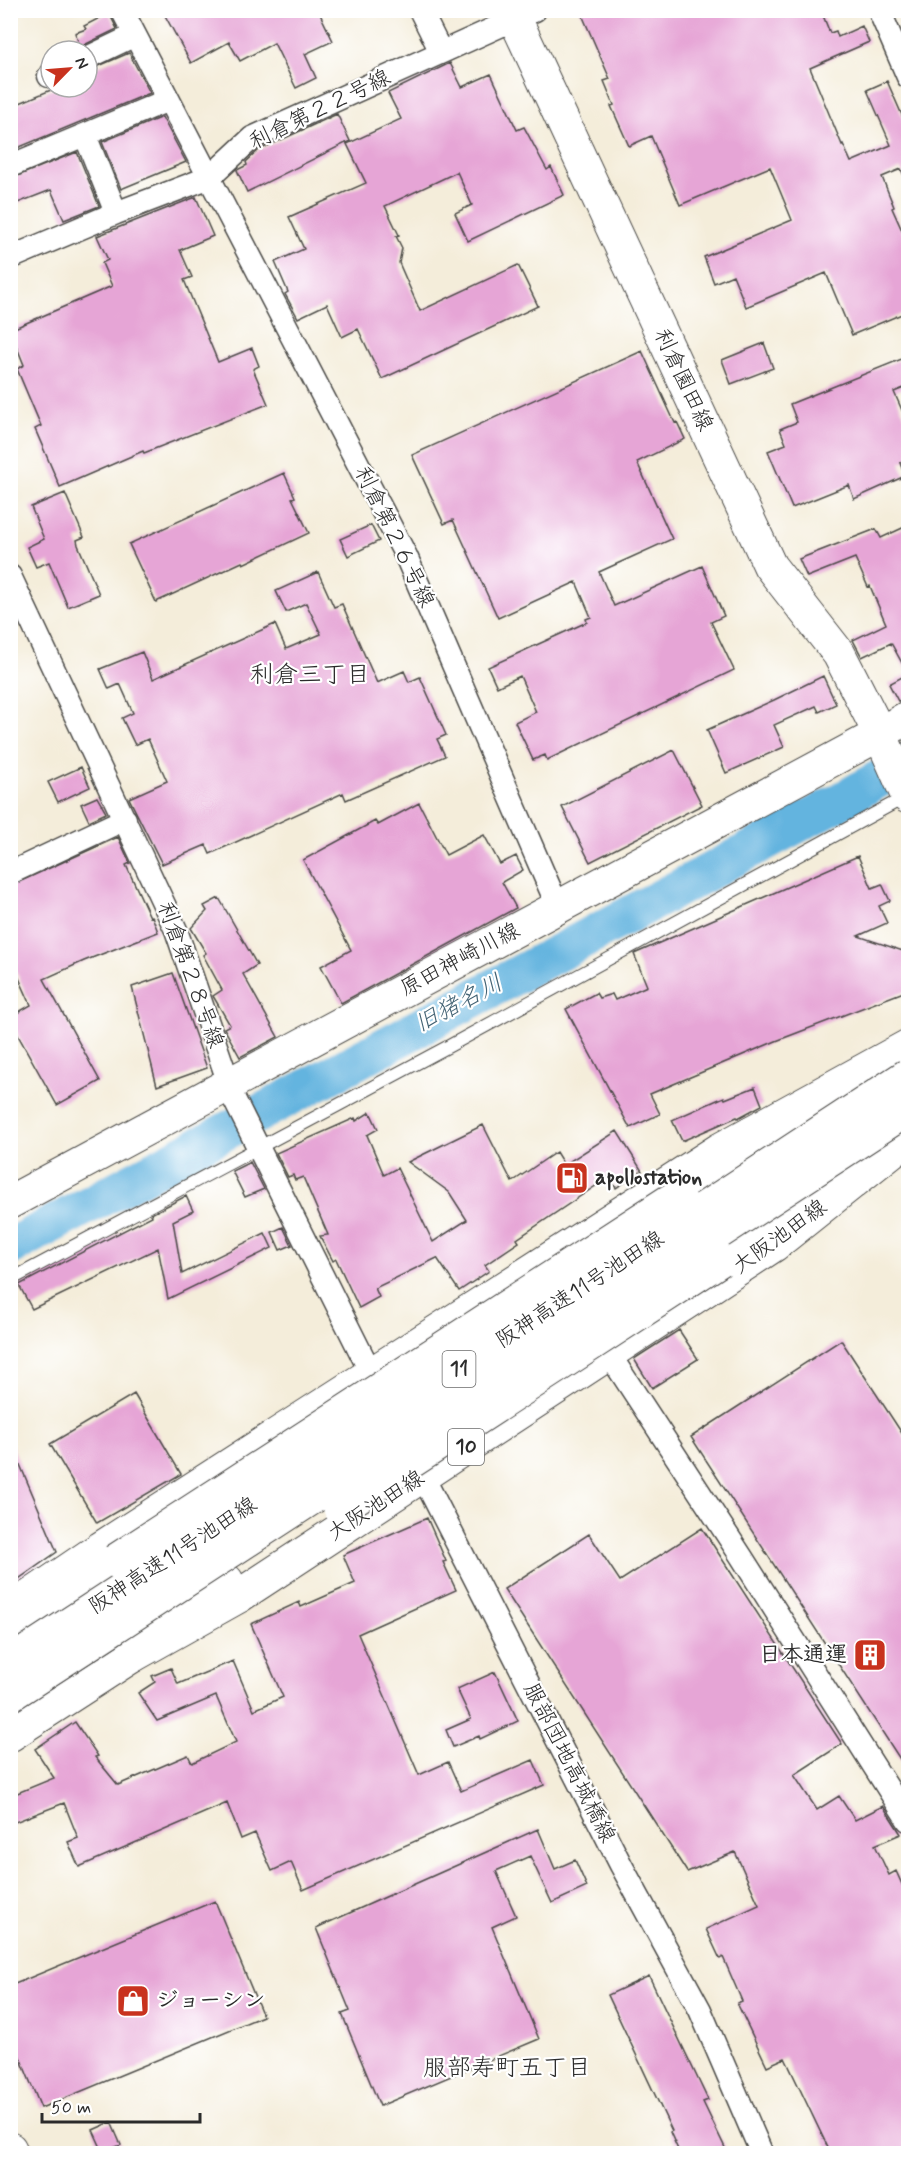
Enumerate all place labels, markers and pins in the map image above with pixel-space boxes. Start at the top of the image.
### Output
fuel station icon: apollostation [554,1160,590,1196]
place label: apollostation [595,1164,702,1192]
building icon: 日本通運 [852,1637,888,1673]
place label: 日本通運 [759,1641,847,1669]
shop icon: ジョーシン [115,1983,151,2019]
place label: ジョーシン [156,1987,266,2015]

